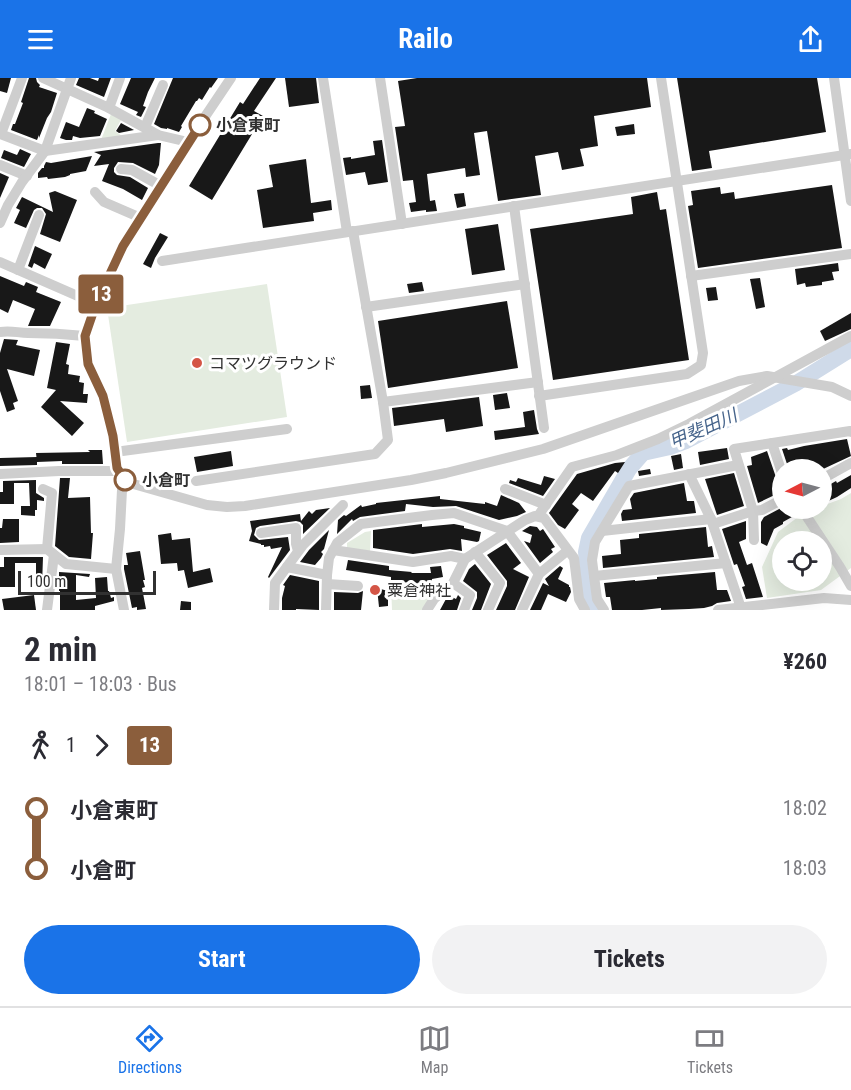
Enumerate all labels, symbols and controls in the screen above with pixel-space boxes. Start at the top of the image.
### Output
icon: menu [24,23,57,56]
text: Railo [398,23,453,55]
icon: share [794,23,827,56]
marker: 小倉東町 [189,114,211,136]
place label: 小倉東町 [216,116,280,135]
line badge: 13 [74,274,128,314]
text: 13 [90,282,112,306]
place label: コマツグラウンド [209,354,337,373]
marker: コマツグラウンド [190,356,204,370]
water label: 甲斐田川 [666,403,742,453]
north arrow [772,459,832,519]
map controls [772,459,832,591]
marker: 小倉町 [114,469,136,491]
place label: 小倉町 [142,471,190,490]
button: locate [772,531,832,591]
scale bar [18,568,156,596]
text: 100 m [27,572,66,591]
place label: 粟倉神社 [387,581,451,600]
marker: 粟倉神社 [368,583,382,597]
text: 2 min [24,630,97,669]
text: ¥260 [783,649,827,674]
text: 18:01 – 18:03 · Bus [24,672,177,696]
icon: walk [24,729,57,762]
icon: forward [85,729,118,762]
text: 1 [66,733,76,757]
text: 13 [139,733,160,757]
text: 18:02 [783,796,827,820]
text: 小倉東町 [70,798,158,823]
text: 18:03 [783,856,827,880]
text: 小倉町 [70,858,136,883]
button: Start [24,925,420,994]
button: Tickets [432,925,827,994]
tab: Directions [118,1022,182,1077]
tab: Map [418,1022,451,1077]
tab: Tickets [687,1022,733,1077]

